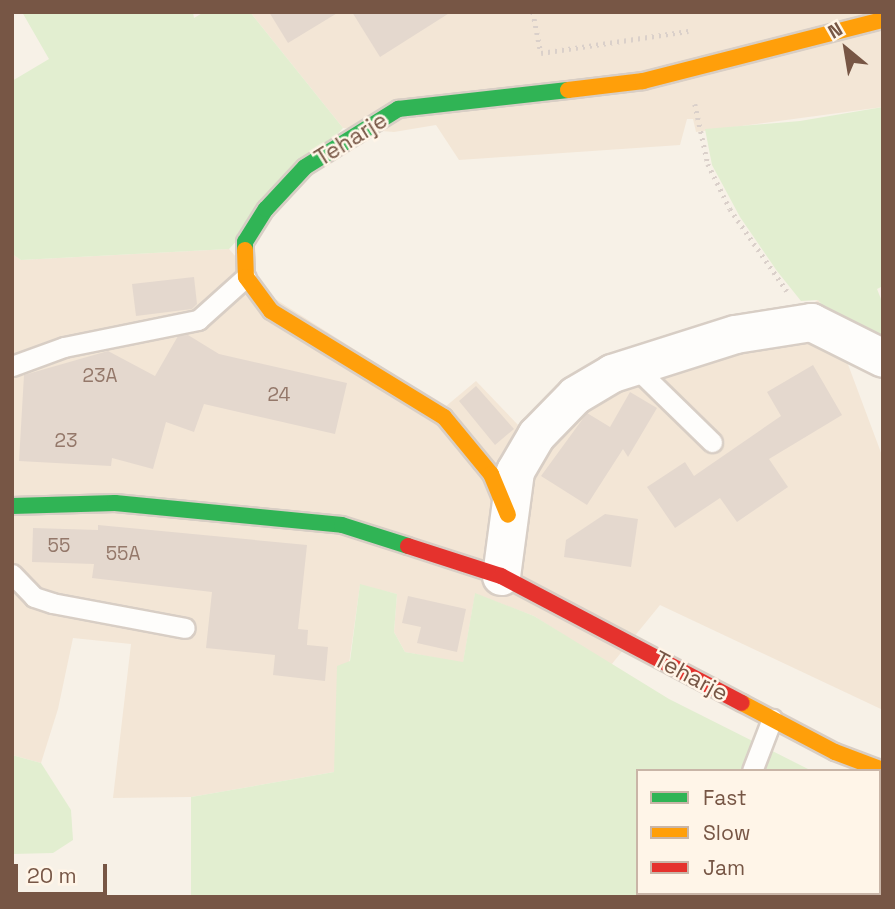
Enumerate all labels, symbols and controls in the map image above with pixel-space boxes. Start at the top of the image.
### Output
north arrow [811,14,881,84]
text: N [823,16,847,44]
street label: Teharje [310,106,392,172]
house number: 23A [83,365,117,387]
house number: 24 [268,384,290,406]
house number: 23 [55,430,77,452]
house number: 55 [48,535,70,557]
house number: 55A [106,543,140,565]
street label: Teharje [649,645,733,707]
legend [636,769,881,895]
text: Fast [703,784,747,811]
text: Slow [703,819,751,846]
scale bar [18,850,110,894]
text: Jam [703,854,745,881]
text: 20 m [27,862,77,889]

